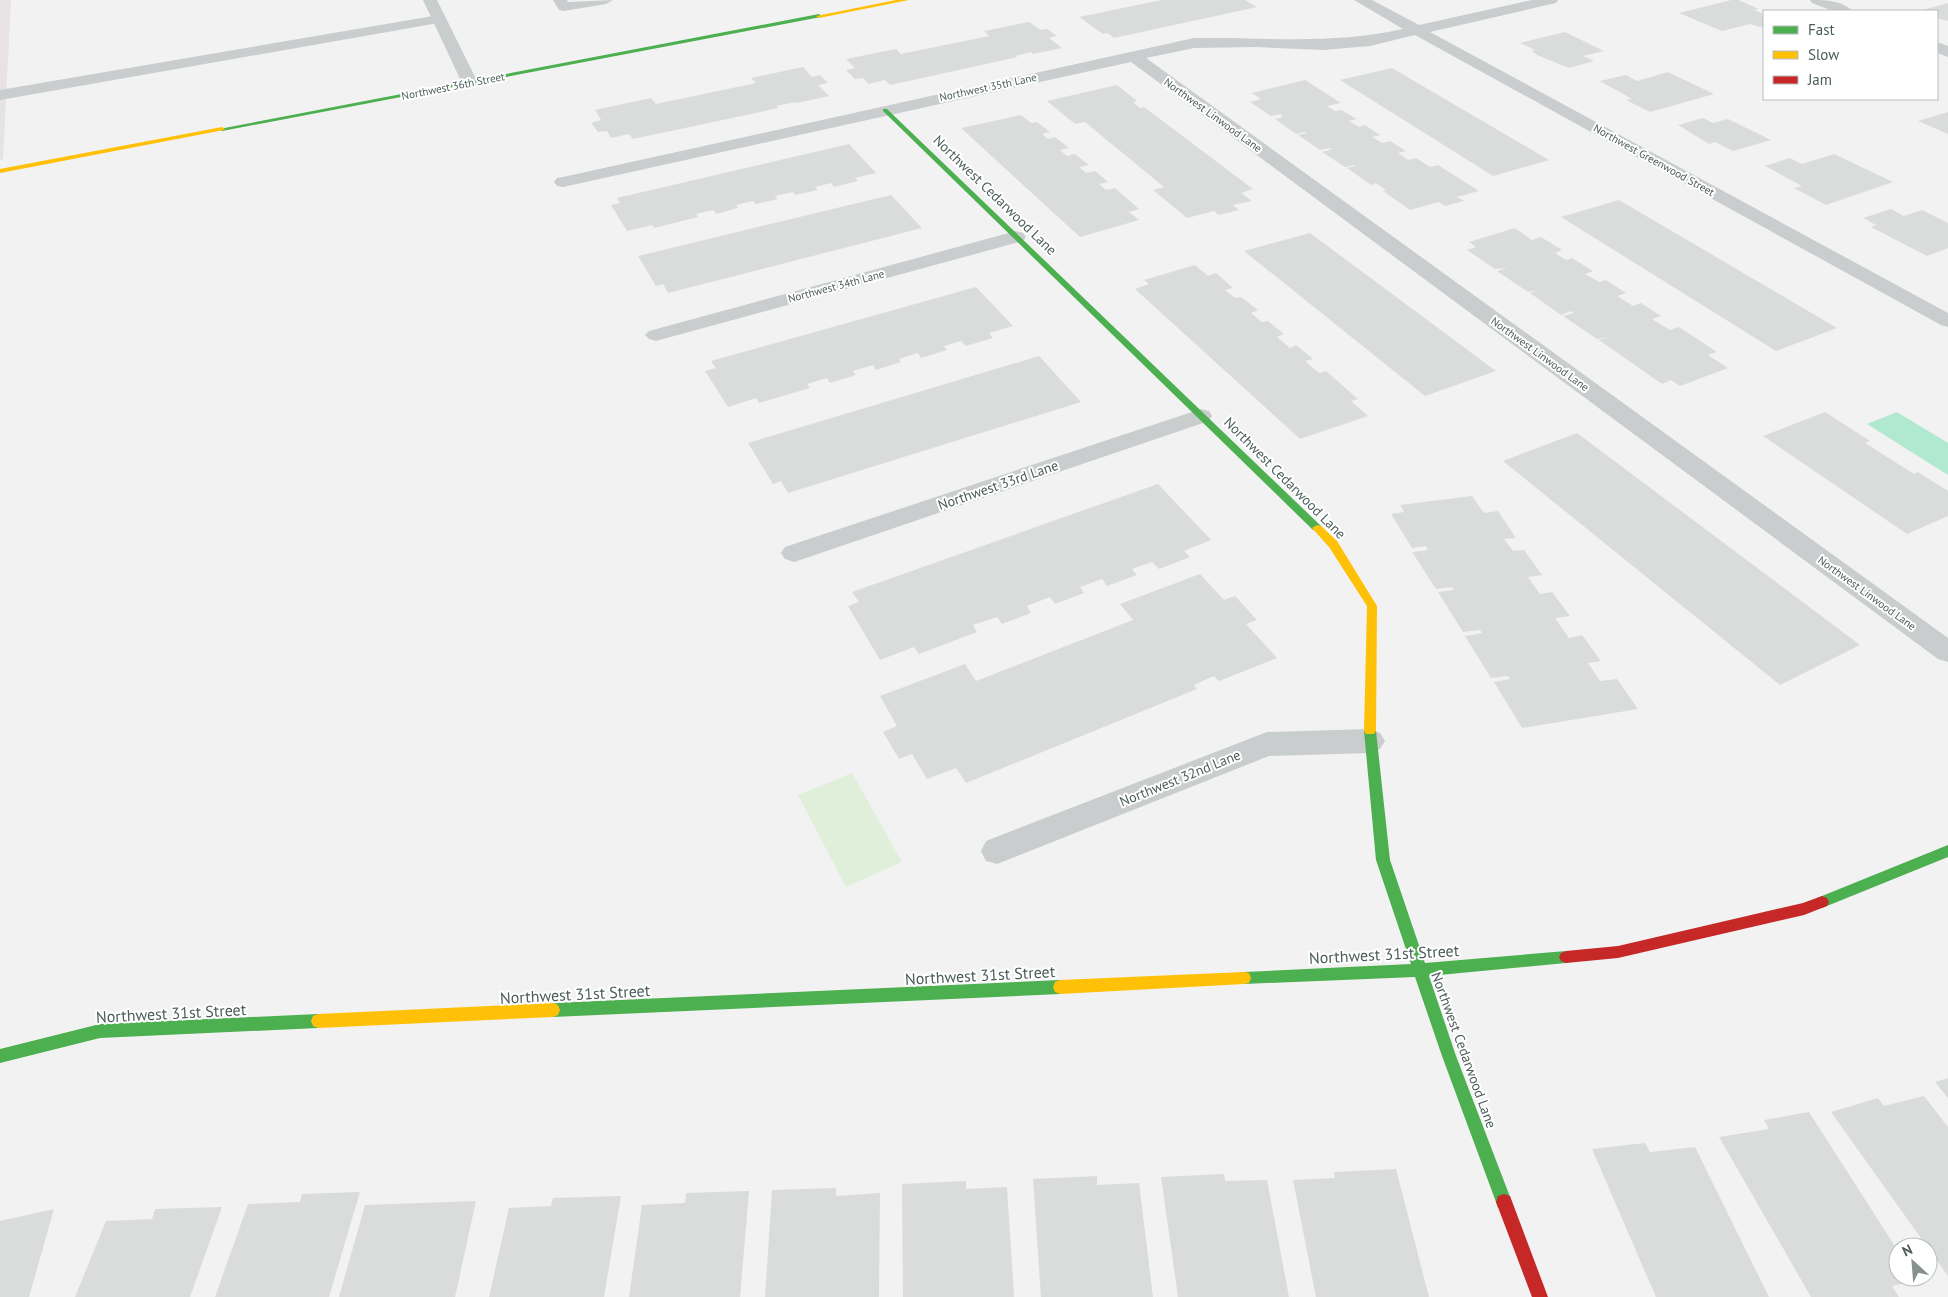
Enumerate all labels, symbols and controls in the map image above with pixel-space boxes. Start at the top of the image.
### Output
legend [1763,10,1938,100]
text: Fast [1808,20,1835,39]
text: Slow [1808,45,1839,64]
street label: Northwest 36th Street [400,69,506,103]
street label: Northwest 35th Lane [938,70,1038,104]
text: Jam [1807,70,1832,89]
street label: Northwest Linwood Lane [1161,75,1265,156]
street label: Northwest Greenwood Street [1591,121,1717,199]
street label: Northwest Cedarwood Lane [929,131,1061,259]
street label: Northwest 34th Lane [786,266,886,306]
street label: Northwest Linwood Lane [1488,314,1592,395]
street label: Northwest Cedarwood Lane [1220,413,1350,543]
street label: Northwest 33rd Lane [935,456,1061,514]
street label: Northwest Linwood Lane [1815,553,1919,634]
street label: Northwest 32nd Lane [1117,745,1243,811]
street label: Northwest 31st Street [1308,940,1460,968]
street label: Northwest 31st Street [904,961,1056,989]
street label: Northwest Cedarwood Lane [1427,969,1501,1131]
street label: Northwest 31st Street [499,980,651,1008]
street label: Northwest 31st Street [95,999,247,1027]
north arrow [1888,1237,1938,1287]
text: N [1899,1240,1915,1260]

